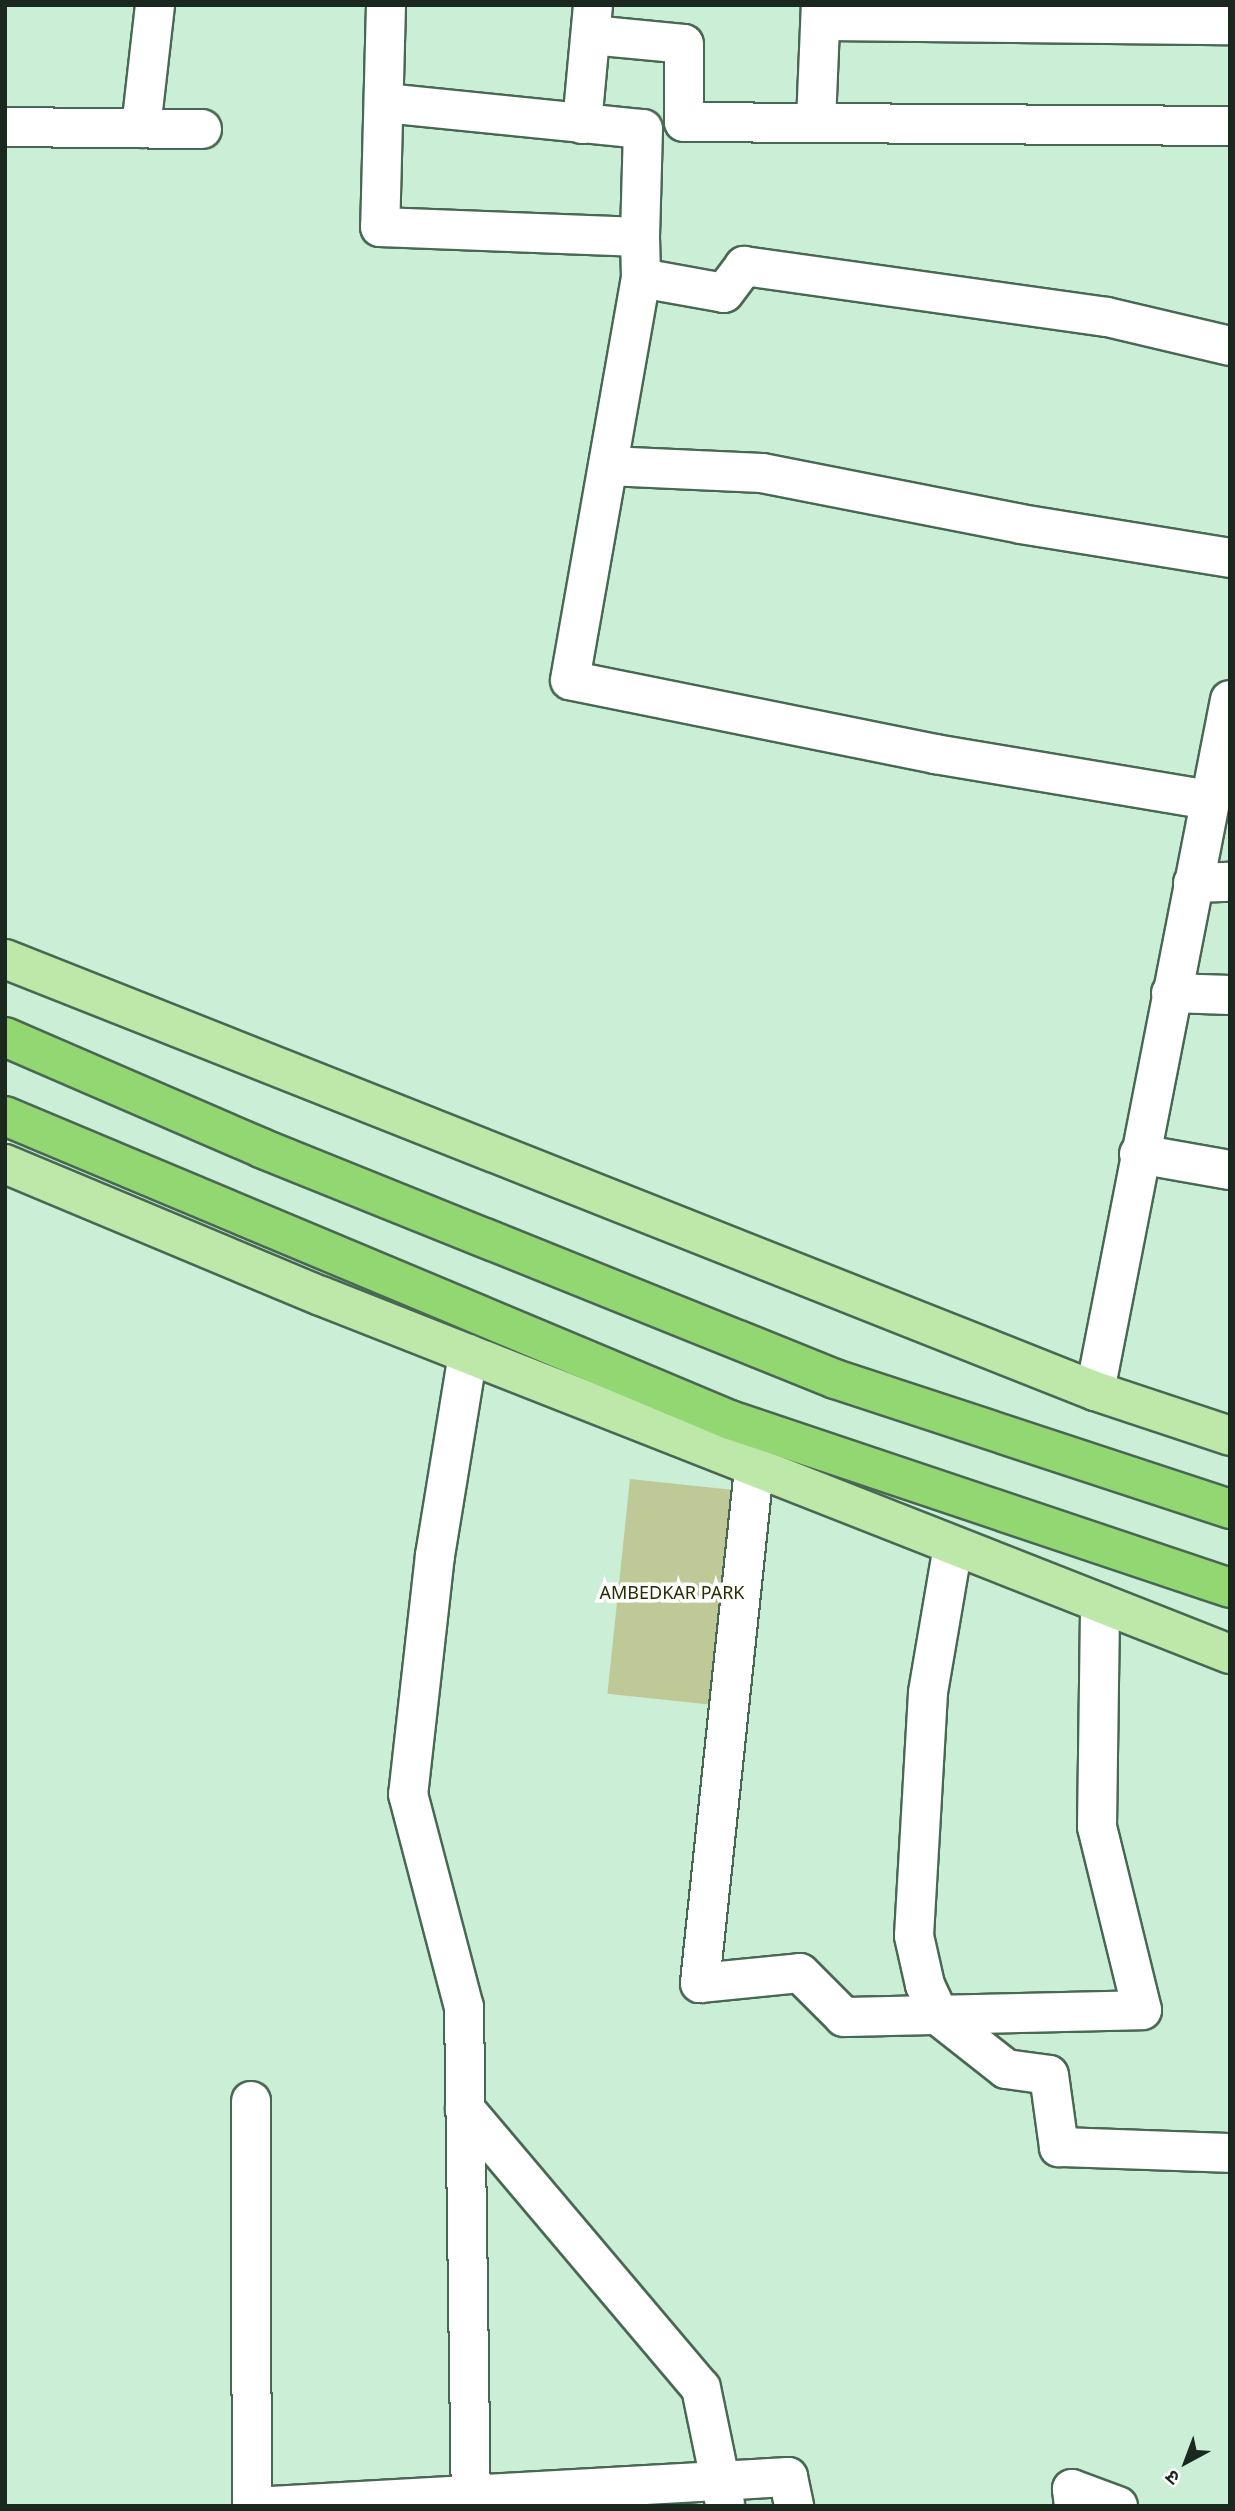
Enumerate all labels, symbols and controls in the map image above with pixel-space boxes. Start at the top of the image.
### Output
park label: AMBEDKAR PARK [599,1581,745,1603]
north arrow [1151,2427,1221,2497]
text: उ [1159,2464,1185,2491]

